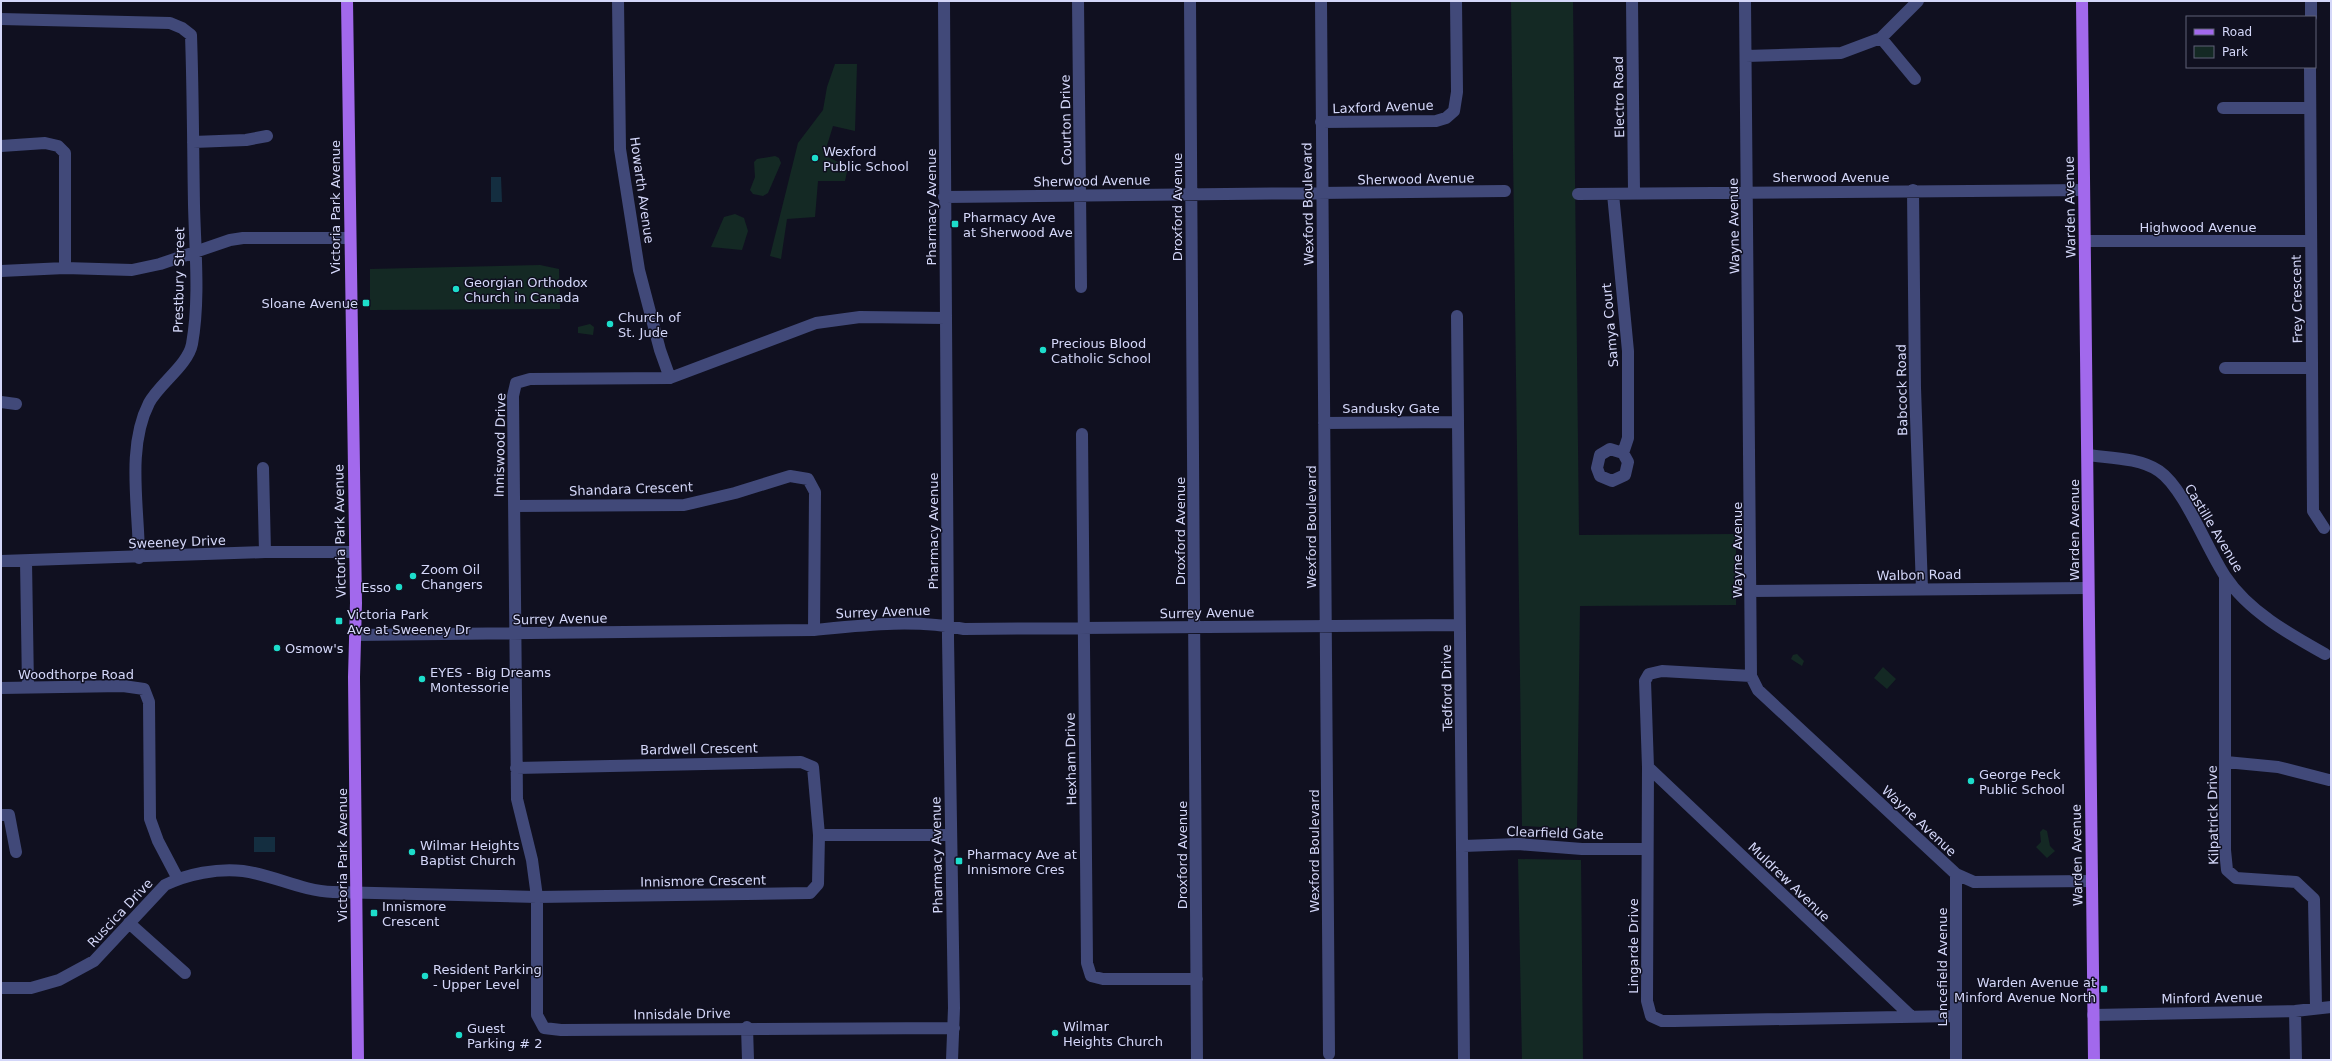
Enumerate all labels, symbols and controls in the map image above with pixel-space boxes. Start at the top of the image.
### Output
legend [2186,16,2316,68]
text: Road [2222,25,2252,39]
text: Park [2222,45,2248,59]
street label: Electro Road [1611,56,1627,138]
street label: Courton Drive [1058,75,1074,165]
street label: Laxford Avenue [1332,98,1434,116]
street label: Howarth Avenue [627,136,657,244]
street label: Victoria Park Avenue [328,140,343,274]
street label: Wexford Boulevard [1299,142,1317,266]
place label: Wexford Public School [823,144,909,174]
street label: Pharmacy Avenue [924,148,939,266]
marker: Wexford Public School [810,153,820,163]
street label: Droxford Avenue [1170,153,1185,261]
street label: Warden Avenue [2062,156,2078,258]
street label: Sherwood Avenue [1357,170,1475,188]
street label: Sherwood Avenue [1772,170,1890,185]
street label: Sherwood Avenue [1033,172,1151,190]
street label: Wayne Avenue [1726,178,1742,274]
place label: Pharmacy Ave at Sherwood Ave [963,210,1073,240]
marker: Pharmacy Ave at Sherwood Ave [950,219,960,229]
street label: Highwood Avenue [2139,220,2257,235]
street label: Prestbury Street [171,227,187,333]
street label: Frey Crescent [2289,254,2305,344]
place label: Georgian Orthodox Church in Canada [464,275,588,305]
street label: Samya Court [1599,282,1621,368]
marker: Georgian Orthodox Church in Canada [451,284,461,294]
place label: Sloane Avenue [262,296,358,311]
marker: Sloane Avenue [361,298,371,308]
place label: Church of St. Jude [618,310,681,340]
marker: Church of St. Jude [605,319,615,329]
place label: Precious Blood Catholic School [1051,336,1151,366]
street label: Babcock Road [1894,344,1910,436]
marker: Precious Blood Catholic School [1038,345,1048,355]
street label: Inniswood Drive [492,393,508,497]
street label: Sandusky Gate [1342,401,1440,416]
street label: Victoria Park Avenue [331,464,349,598]
street label: Wexford Boulevard [1304,465,1319,589]
street label: Pharmacy Avenue [926,472,941,590]
street label: Droxford Avenue [1173,477,1188,585]
street label: Shandara Crescent [569,479,693,499]
street label: Warden Avenue [2067,479,2082,581]
street label: Castille Avenue [2182,481,2246,575]
street label: Wayne Avenue [1730,502,1745,598]
street label: Sweeney Drive [128,533,226,551]
place label: Zoom Oil Changers [421,562,483,592]
street label: Walbon Road [1876,567,1962,583]
marker: Zoom Oil Changers [408,571,418,581]
place label: Esso [361,580,391,595]
marker: Esso [394,582,404,592]
street label: Surrey Avenue [835,603,931,621]
street label: Surrey Avenue [1159,605,1255,621]
place label: Victoria Park Ave at Sweeney Dr [347,607,471,637]
street label: Surrey Avenue [512,611,608,627]
marker: Victoria Park Ave at Sweeney Dr [334,616,344,626]
place label: Osmow's [285,641,344,656]
marker: Osmow's [272,643,282,653]
street label: Tedford Drive [1439,645,1455,732]
place label: EYES - Big Dreams Montessorie [430,665,551,695]
street label: Woodthorpe Road [18,667,134,682]
marker: EYES - Big Dreams Montessorie [417,674,427,684]
street label: Hexham Drive [1063,712,1079,806]
street label: Bardwell Crescent [640,740,758,758]
street label: Kilpatrick Drive [2205,765,2221,865]
place label: George Peck Public School [1979,767,2065,797]
marker: George Peck Public School [1966,776,1976,786]
street label: Wayne Avenue [1879,783,1959,859]
street label: Victoria Park Avenue [335,788,350,922]
street label: Wexford Boulevard [1307,789,1322,913]
street label: Pharmacy Avenue [928,796,946,914]
street label: Droxford Avenue [1175,801,1190,909]
street label: Warden Avenue [2069,804,2085,906]
street label: Clearfield Gate [1506,824,1604,842]
place label: Wilmar Heights Baptist Church [420,838,520,868]
street label: Muldrew Avenue [1745,839,1833,925]
marker: Wilmar Heights Baptist Church [407,847,417,857]
place label: Pharmacy Ave at Innismore Cres [967,847,1077,877]
marker: Pharmacy Ave at Innismore Cres [954,856,964,866]
street label: Innismore Crescent [640,872,766,890]
street label: Ruscica Drive [84,876,156,950]
street label: Lingarde Drive [1626,898,1641,994]
place label: Innismore Crescent [382,899,446,929]
street label: Lancefield Avenue [1935,907,1950,1027]
marker: Innismore Crescent [369,908,379,918]
place label: Resident Parking - Upper Level [433,962,542,992]
marker: Resident Parking - Upper Level [420,971,430,981]
place label: Warden Avenue at Minford Avenue North [1954,975,2096,1005]
marker: Warden Avenue at Minford Avenue North [2099,984,2109,994]
street label: Minford Avenue [2161,990,2263,1006]
street label: Innisdale Drive [633,1006,731,1022]
place label: Wilmar Heights Church [1063,1019,1163,1049]
place label: Guest Parking # 2 [467,1021,543,1051]
marker: Wilmar Heights Church [1050,1028,1060,1038]
marker: Guest Parking # 2 [454,1030,464,1040]

